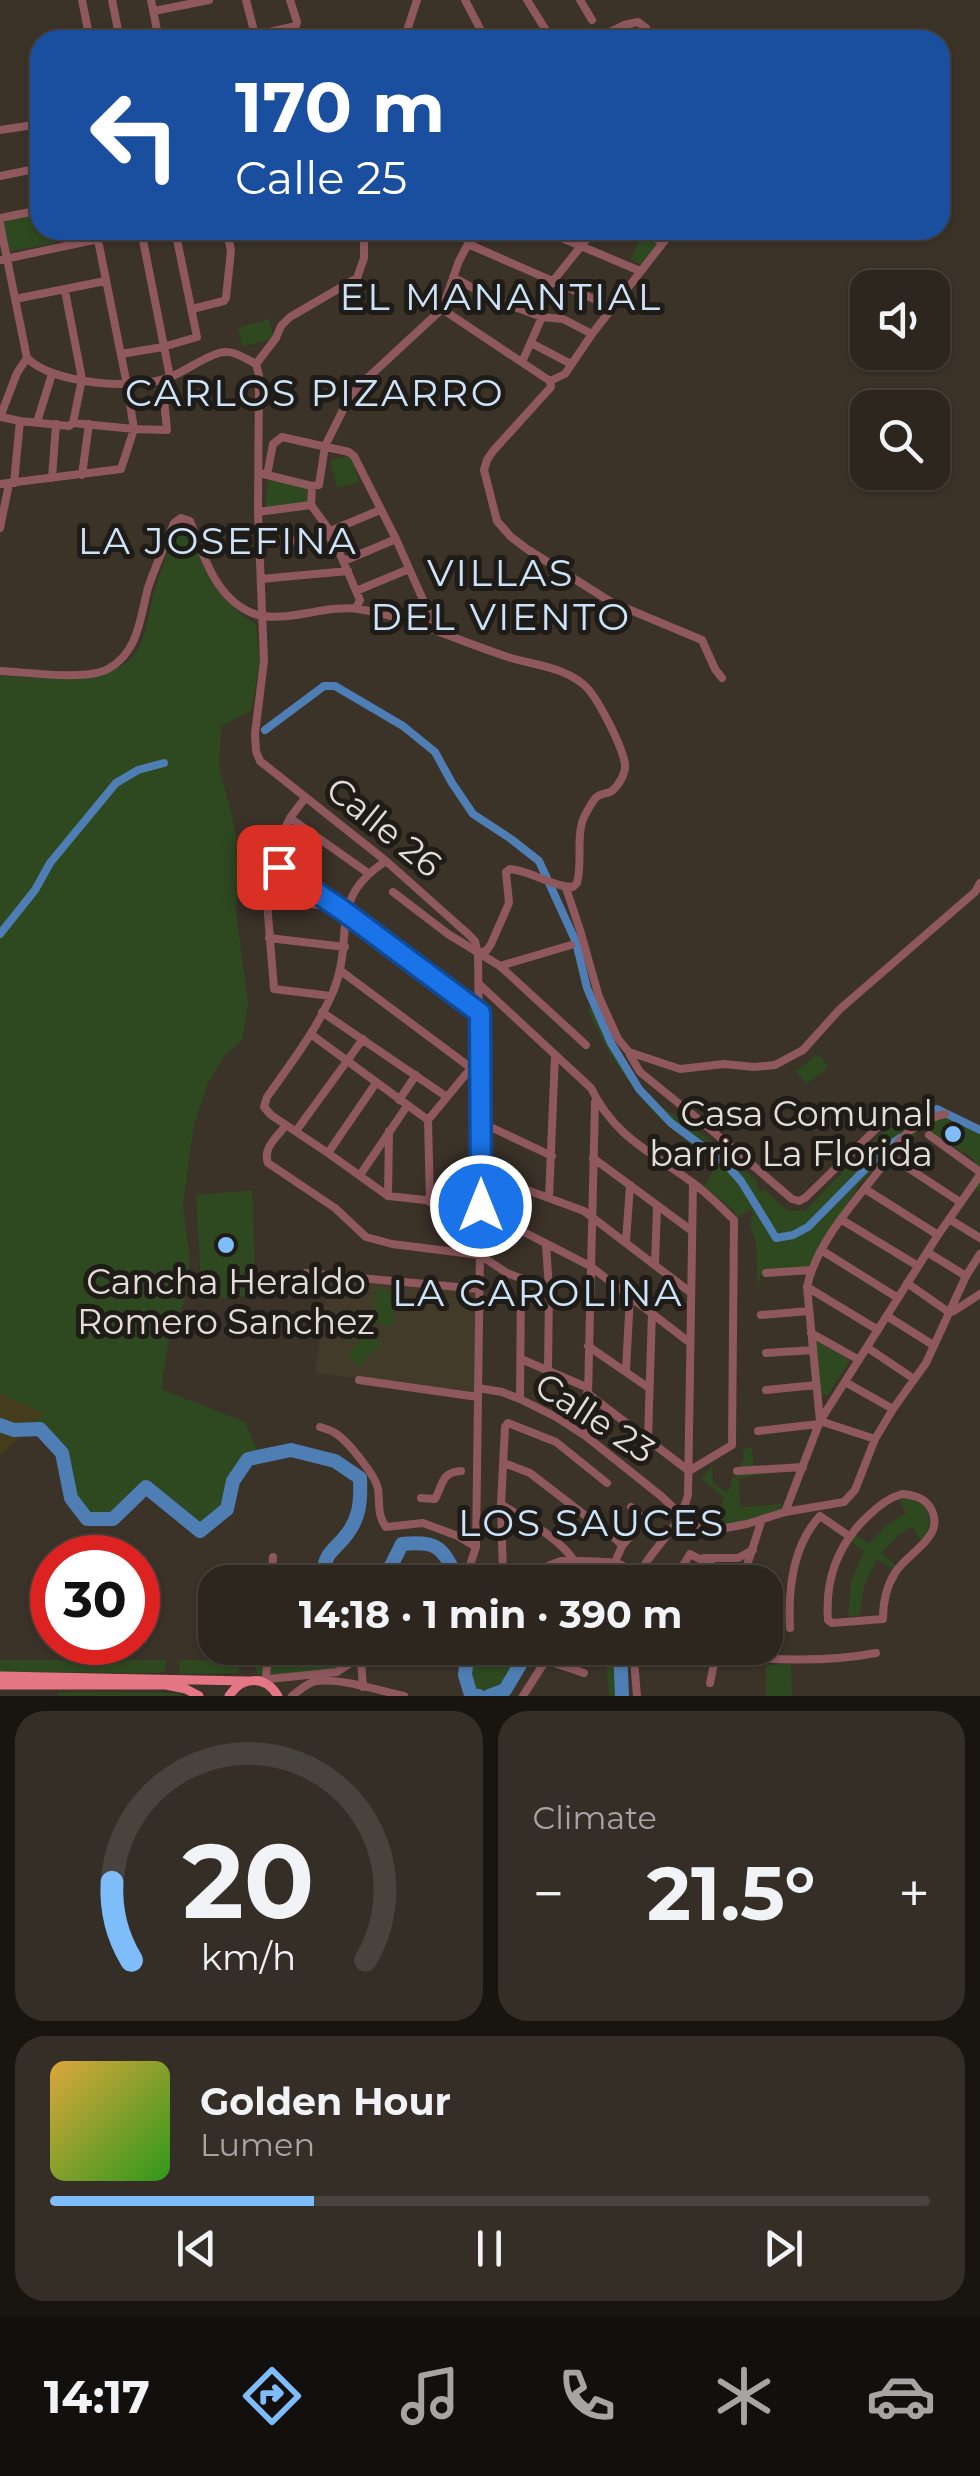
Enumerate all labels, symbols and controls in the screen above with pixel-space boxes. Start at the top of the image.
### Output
text: 170 m [235,64,445,150]
icon: left [70,70,200,200]
text: Calle 25 [235,150,407,205]
map controls [850,270,950,490]
button: sound [850,270,950,370]
district label: EL MANANTIAL [339,273,663,320]
district label: CARLOS PIZARRO [125,369,505,416]
button: search [850,390,950,490]
district label: LA JOSEFINA [78,517,358,564]
district label: VILLAS DEL VIENTO [370,549,632,640]
street label: Calle 26 [318,767,450,886]
pin [237,825,322,910]
icon: arrive [252,840,307,895]
place label: Casa Comunal barrio La Florida [649,1092,933,1175]
marker: Casa Comunal barrio La Florida [942,1123,964,1145]
position arrow [429,1154,533,1258]
marker: Cancha Heraldo Romero Sanchez [215,1234,237,1256]
place label: Cancha Heraldo Romero Sanchez [77,1260,375,1343]
district label: LA CAROLINA [392,1269,684,1316]
street label: Calle 23 [527,1363,663,1472]
district label: LOS SAUCES [458,1499,726,1546]
speed limit sign: 30 [30,1535,160,1665]
text: 14:18 · 1 min · 390 m [299,1591,682,1638]
text: Climate [533,1798,657,1837]
text: 20 [183,1817,315,1944]
text: 21.5° [647,1847,816,1939]
text: − [533,1860,564,1927]
text: + [898,1860,930,1927]
text: km/h [201,1935,296,1979]
text: Golden Hour [200,2078,451,2125]
text: Lumen [200,2125,315,2164]
icon: previous [169,2221,224,2276]
icon: pause [462,2221,517,2276]
icon: next [756,2221,811,2276]
icon: directions [237,2361,307,2431]
icon: music [395,2361,465,2431]
icon: phone [552,2361,622,2431]
icon: climate [709,2361,779,2431]
icon: car [866,2361,936,2431]
text: 14:17 [44,2369,150,2424]

